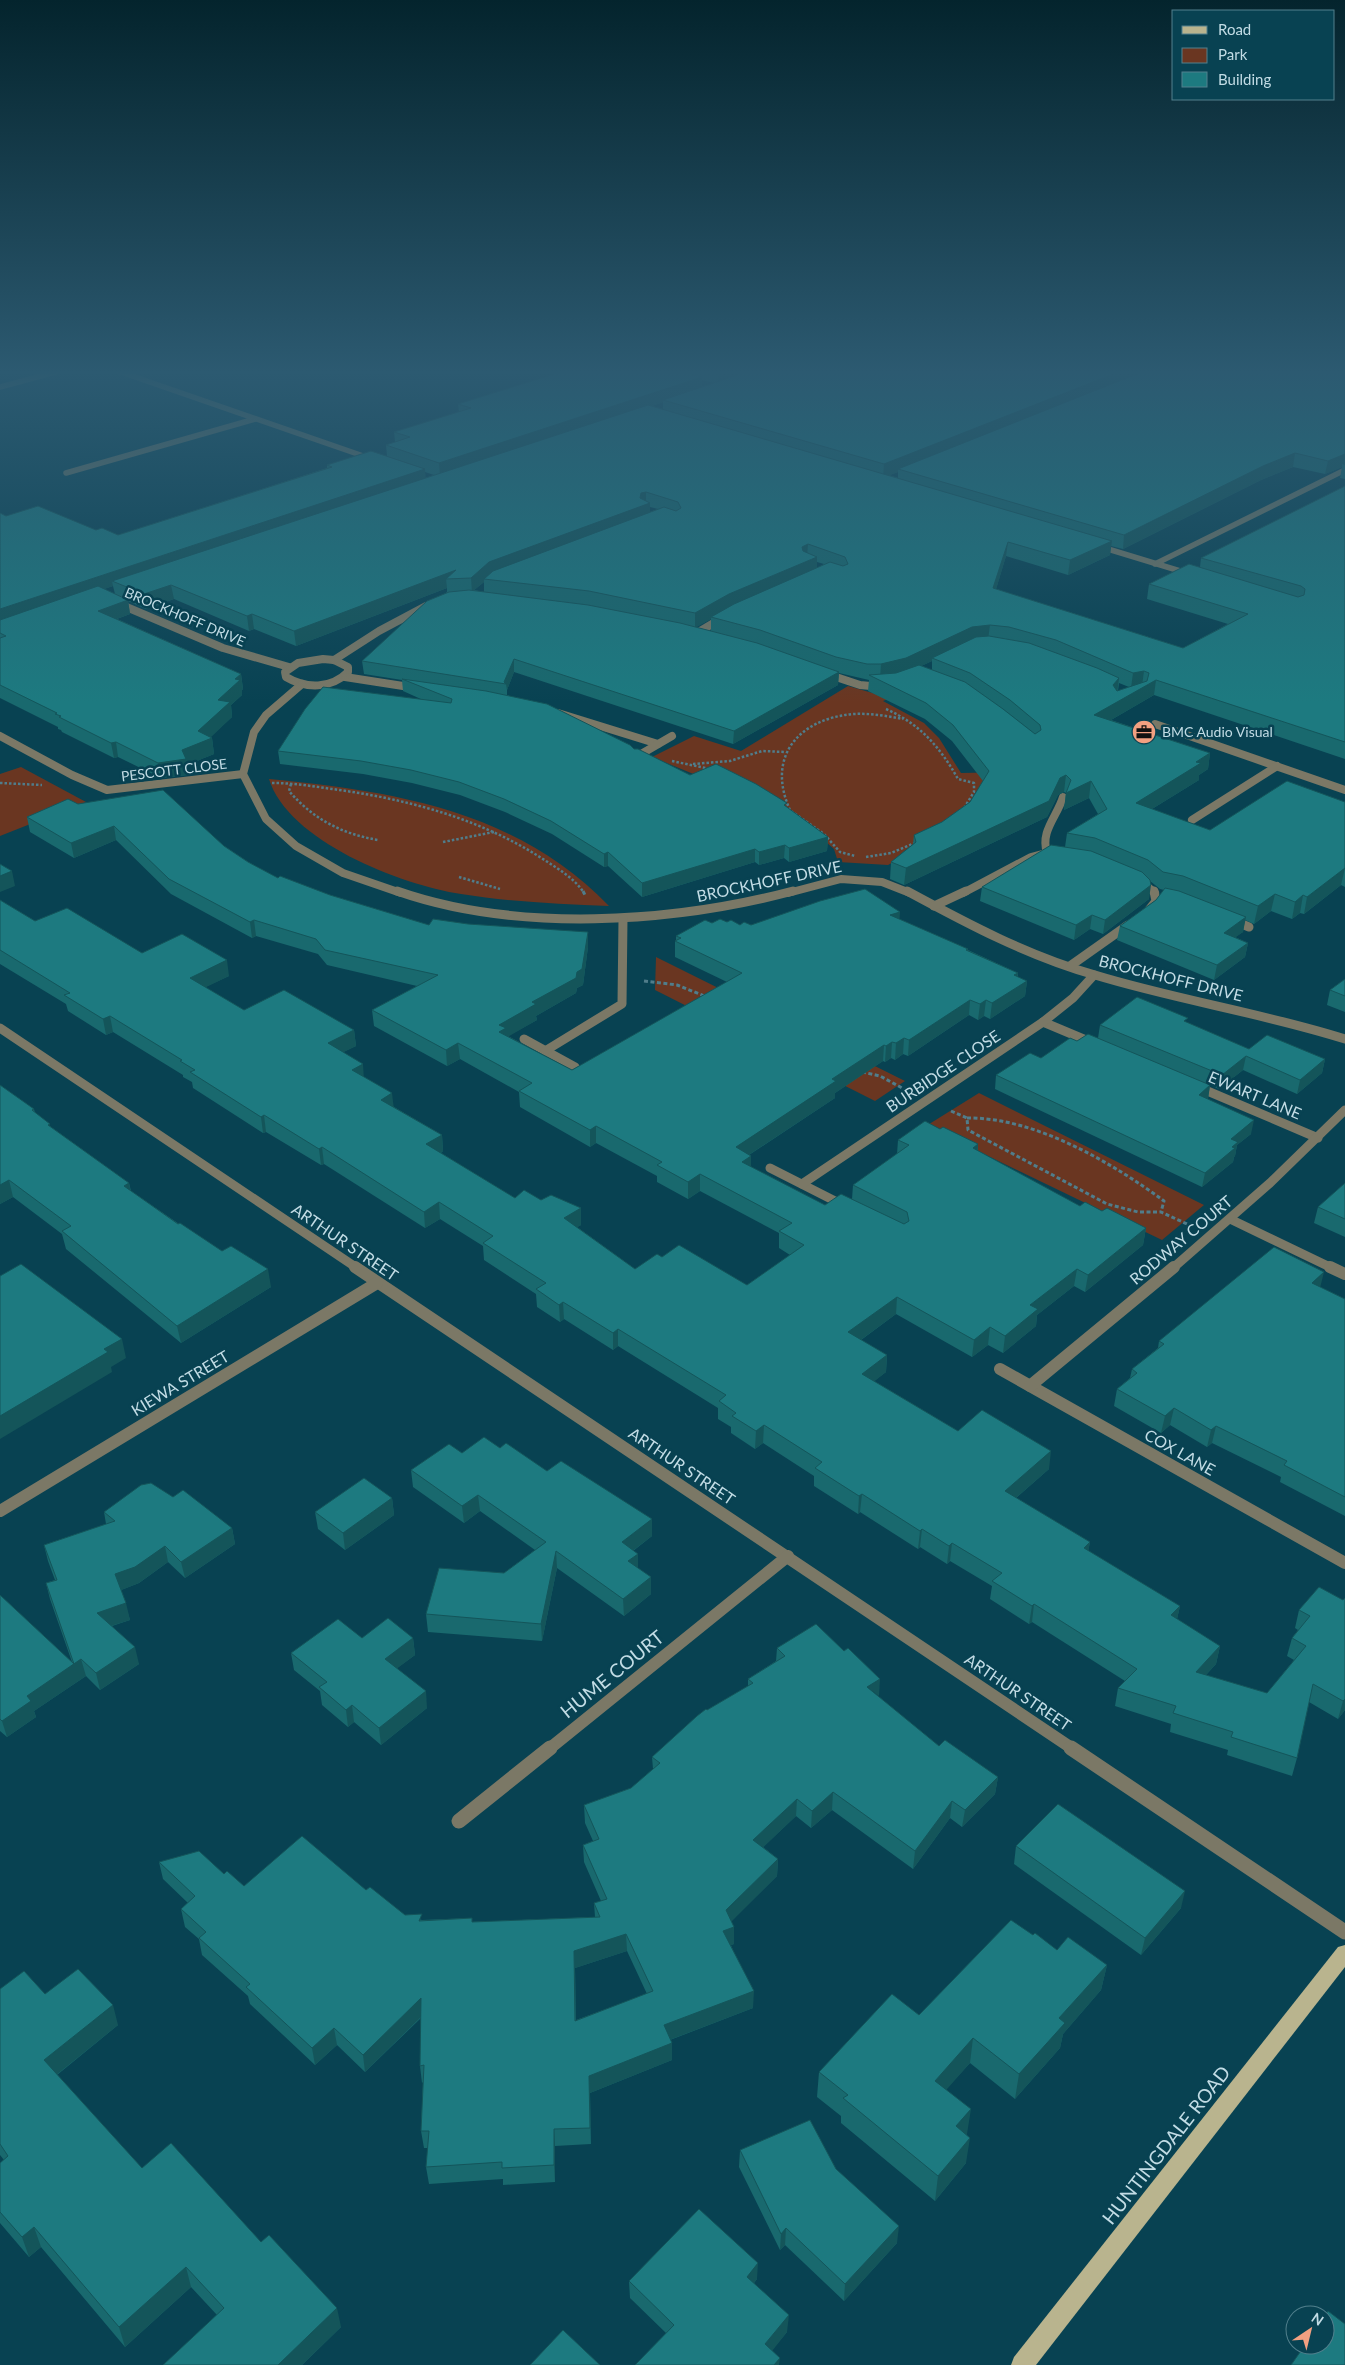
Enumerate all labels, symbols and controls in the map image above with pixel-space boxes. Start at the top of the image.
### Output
legend [1172,10,1335,100]
text: Road [1218,20,1251,38]
text: Park [1218,45,1248,63]
text: Building [1218,70,1271,88]
street label: BROCKHOFF DRIVE [122,583,248,650]
office icon: BMC Audio Visual [1131,719,1157,745]
place label: BMC Audio Visual [1162,723,1273,740]
street label: PESCOTT CLOSE [120,755,228,784]
street label: BROCKHOFF DRIVE [695,856,843,905]
street label: BROCKHOFF DRIVE [1097,950,1245,1005]
street label: BURBIDGE CLOSE [882,1025,1003,1116]
street label: EWART LANE [1206,1066,1305,1123]
street label: RODWAY COURT [1126,1191,1236,1288]
street label: ARTHUR STREET [289,1199,402,1284]
street label: KIEWA STREET [127,1346,233,1419]
street label: ARTHUR STREET [626,1423,739,1508]
street label: COX LANE [1142,1424,1219,1479]
street label: HUME COURT [555,1625,668,1722]
street label: ARTHUR STREET [962,1649,1075,1734]
street label: HUNTINGDALE ROAD [1097,2061,1235,2228]
north arrow [1285,2305,1335,2355]
text: N [1308,2309,1327,2329]

